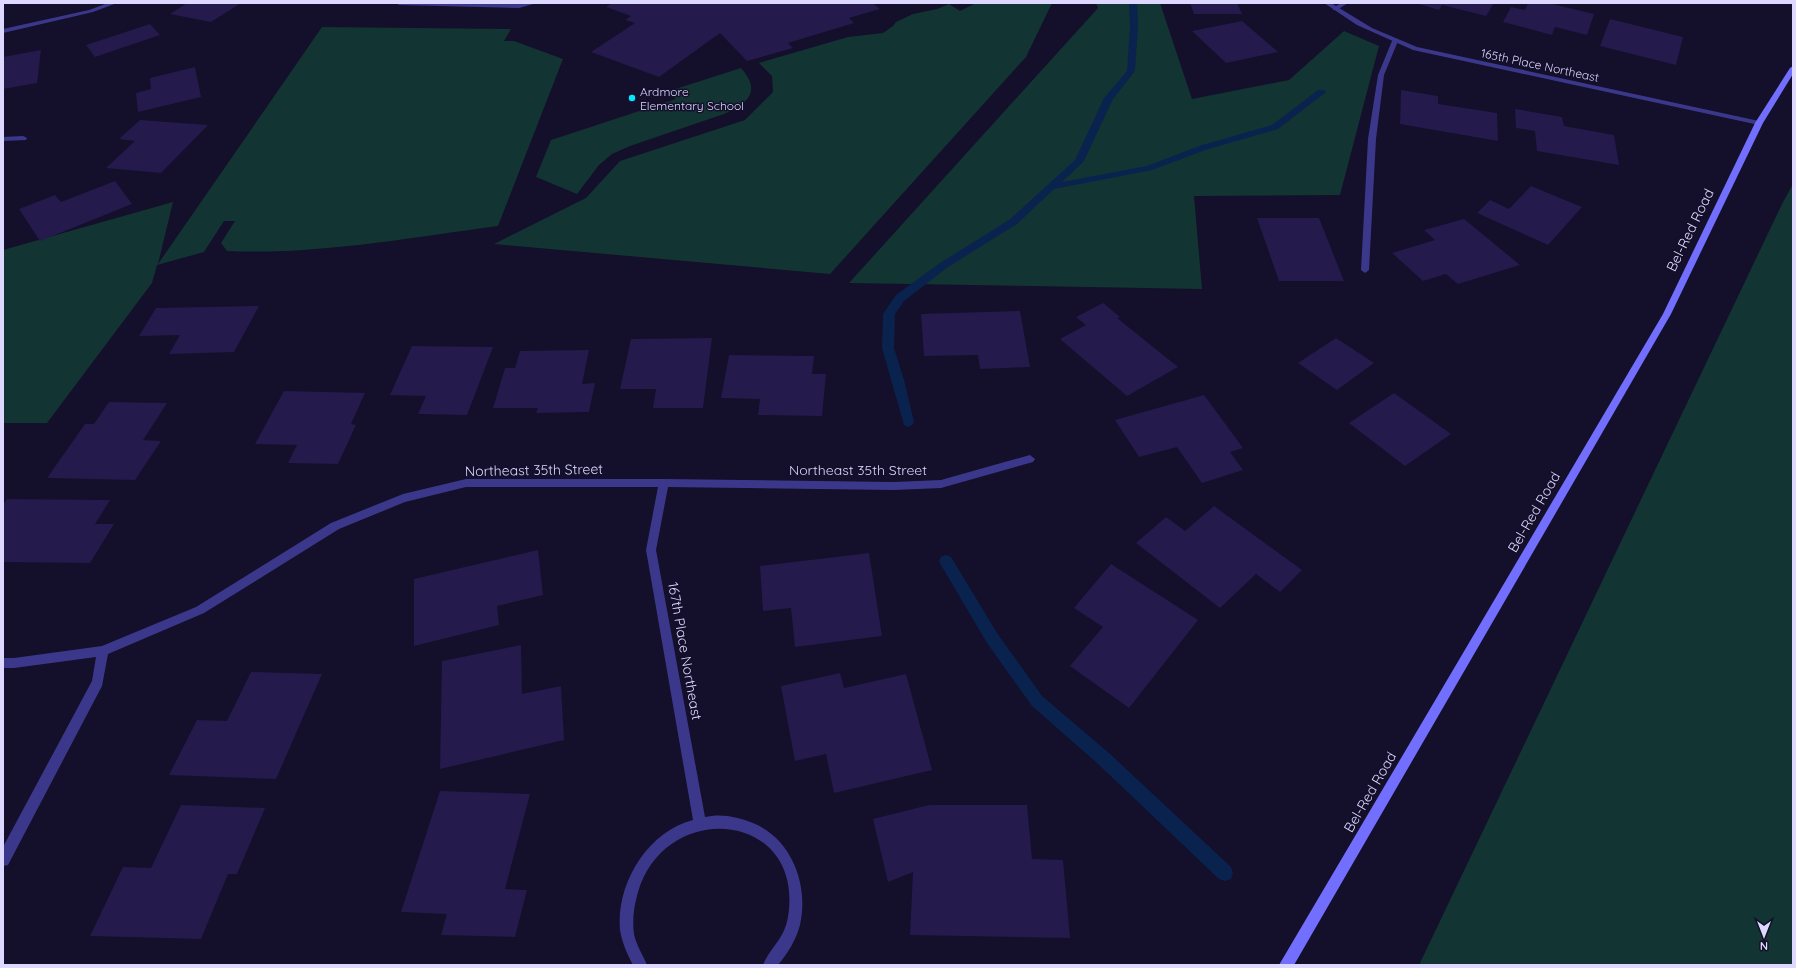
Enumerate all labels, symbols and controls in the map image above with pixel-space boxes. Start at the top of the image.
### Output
street label: 165th Place Northeast [1480,45,1600,85]
place label: Ardmore Elementary School [640,84,744,113]
marker: Ardmore Elementary School [627,93,637,103]
street label: Bel-Red Road [1662,186,1718,274]
street label: Northeast 35th Street [465,460,603,480]
street label: Northeast 35th Street [789,461,927,479]
street label: Bel-Red Road [1504,469,1564,555]
street label: 167th Place Northeast [664,581,706,722]
street label: Bel-Red Road [1340,749,1400,835]
north arrow [1744,916,1784,956]
text: N [1760,939,1768,953]

